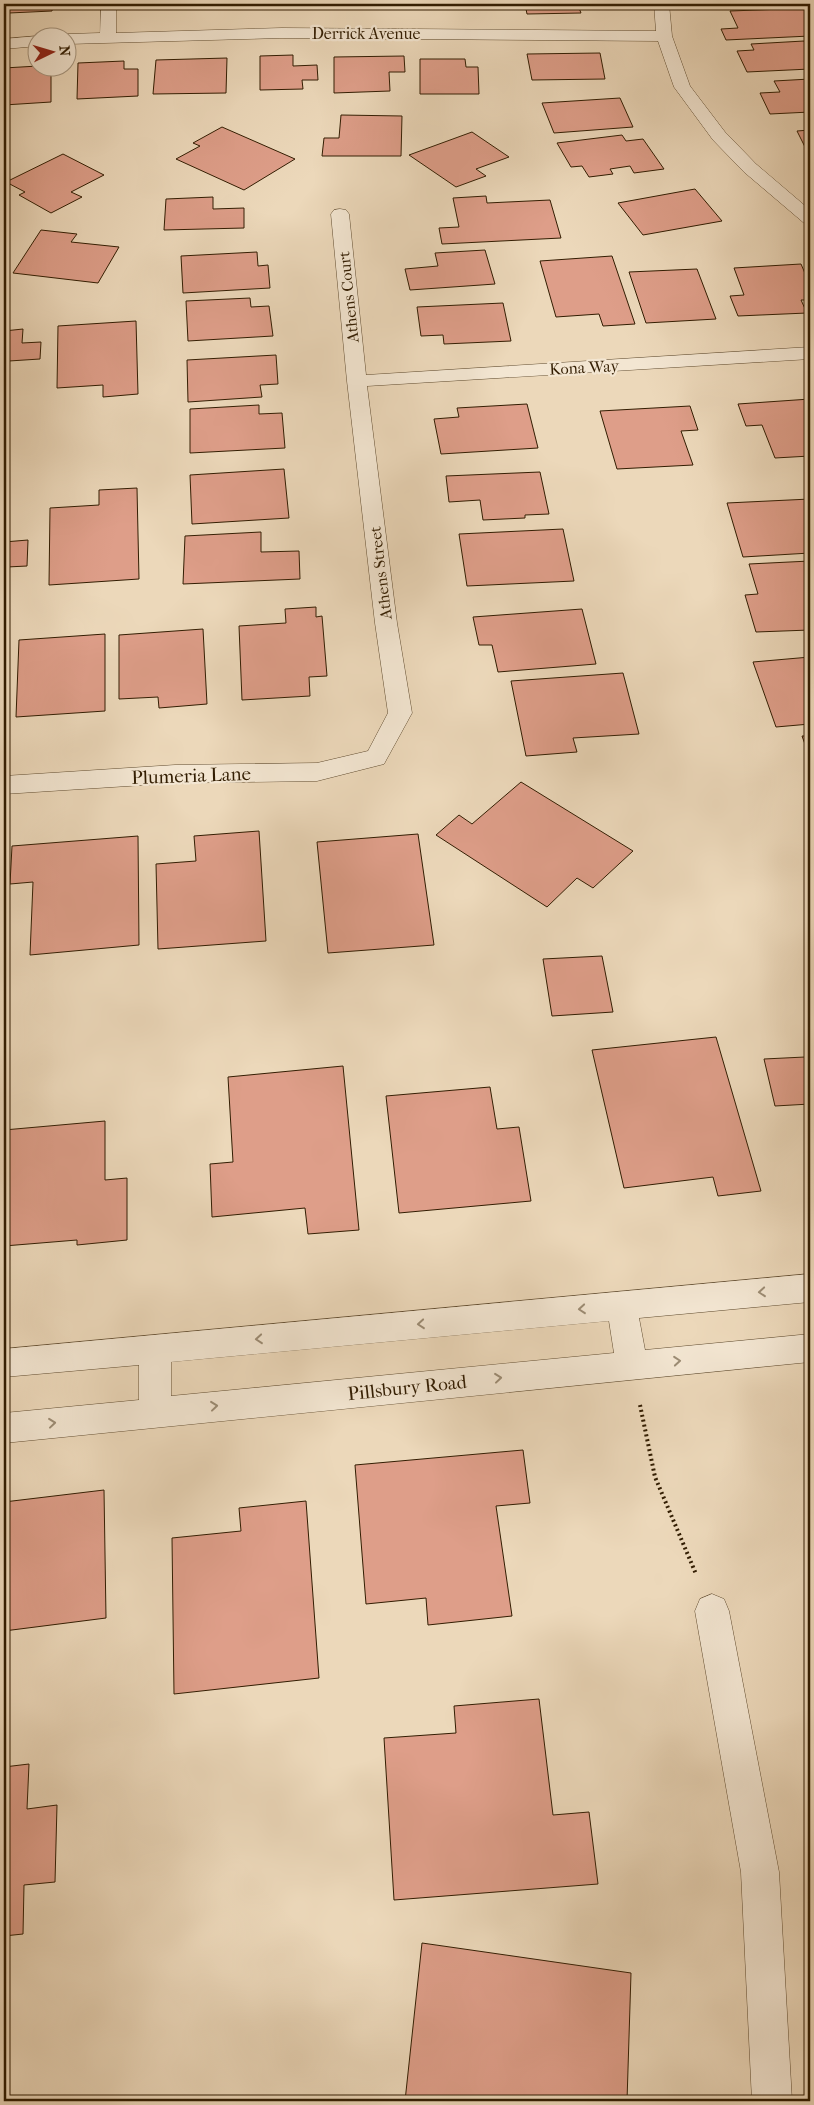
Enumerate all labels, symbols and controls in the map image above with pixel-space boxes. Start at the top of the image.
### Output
street label: Derrick Avenue [312,24,420,43]
north arrow [28,28,78,78]
text: N [56,45,73,57]
street label: Athens Court [334,250,363,345]
street label: Kona Way [549,356,620,379]
street label: Athens Street [365,525,396,622]
street label: Plumeria Lane [131,763,251,789]
one-way arrow [757,1287,765,1298]
one-way arrow [578,1303,586,1314]
one-way arrow [416,1318,424,1329]
one-way arrow [255,1334,263,1345]
one-way arrow [673,1356,681,1367]
street label: Pillsbury Road [346,1371,468,1405]
one-way arrow [494,1373,502,1384]
one-way arrow [210,1401,218,1412]
one-way arrow [49,1417,57,1428]

